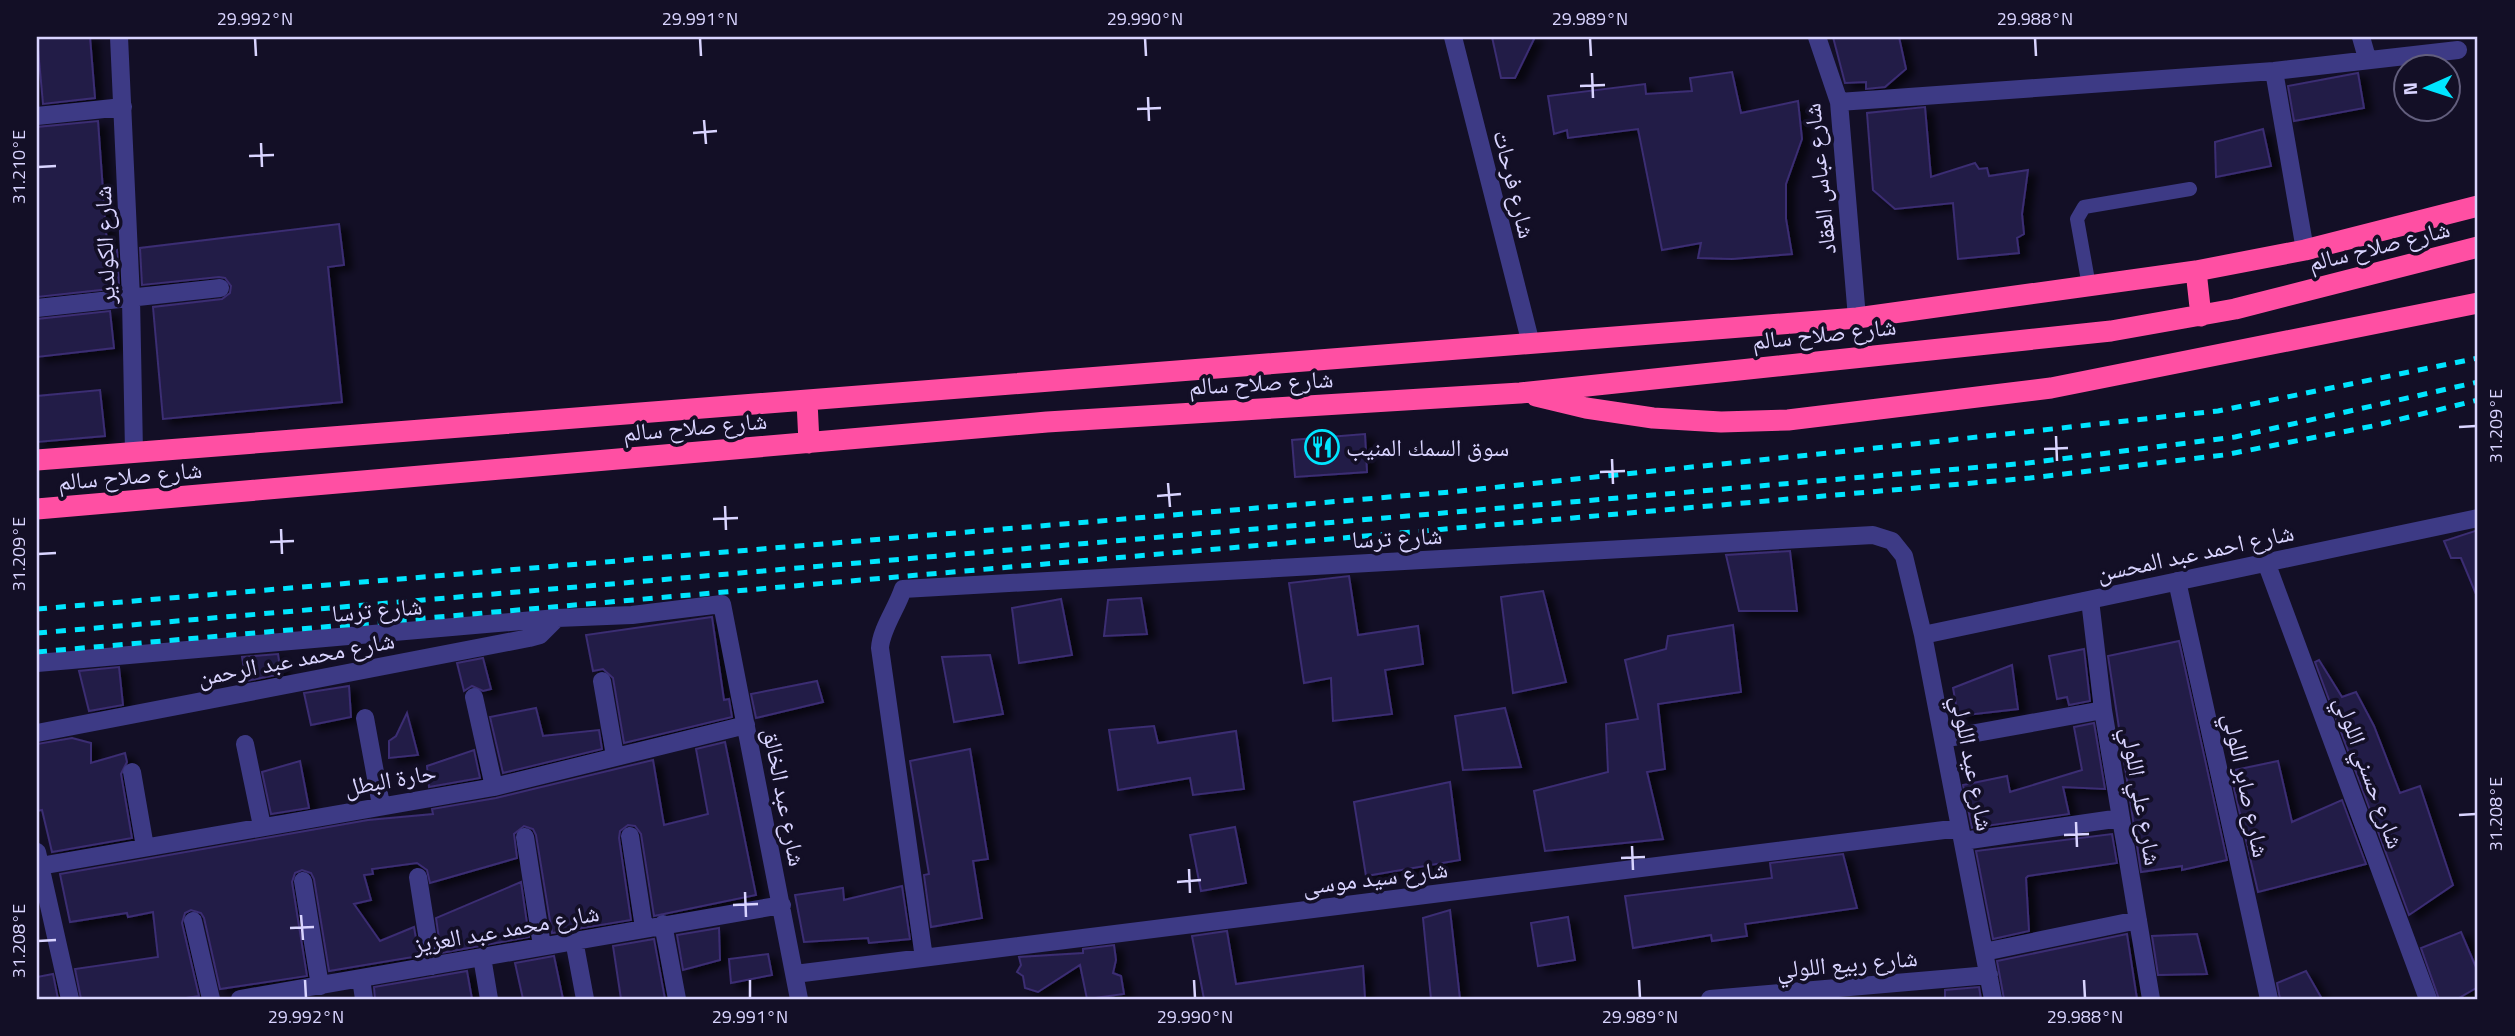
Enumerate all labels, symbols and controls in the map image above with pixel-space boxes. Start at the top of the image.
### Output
text: 29.992°N [217,5,293,32]
text: 29.991°N [662,5,738,32]
text: 29.990°N [1107,5,1183,32]
text: 29.989°N [1552,5,1628,32]
text: 29.988°N [1997,5,2073,32]
north arrow [2392,52,2462,122]
text: N [2395,82,2424,96]
street label: شارع عباس العقاد [1793,102,1845,256]
street label: شارع فرحات [1484,126,1546,242]
text: 31.210°E [5,130,32,204]
street label: شارع الكولدير [84,185,124,306]
street label: شارع صلاح سالم [2305,210,2453,280]
street label: شارع صلاح سالم [1750,308,1898,358]
street label: شارع صلاح سالم [1188,360,1334,404]
text: 31.209°E [2482,389,2509,463]
street label: شارع صلاح سالم [621,402,769,450]
restaurant icon: سوق السمك المنيب [1303,428,1341,466]
place label: سوق السمك المنيب [1346,429,1509,465]
street label: شارع صلاح سالم [56,451,204,499]
street label: شارع احمد عبد المحسن [2093,514,2297,590]
text: 31.209°E [5,517,32,591]
street label: شارع ترسا [1351,517,1443,557]
street label: شارع ترسا [330,587,424,631]
street label: شارع محمد عبد الرحمن [194,621,398,695]
street label: شارع حسني اللولي [2324,691,2414,854]
street label: شارع عيد اللولي [1940,692,2004,834]
street label: شارع صابر اللولي [2212,709,2280,861]
street label: شارع علي اللولي [2110,724,2172,869]
street label: شارع عبد الخالق [754,725,816,869]
street label: حارة البطل [341,753,439,805]
text: 31.208°E [2482,777,2509,851]
street label: شارع سيد موسى [1300,850,1450,904]
street label: شارع محمد عبد العزيز [409,894,602,962]
text: 31.208°E [5,904,32,978]
street label: شارع ربيع اللولي [1775,939,1919,989]
text: 29.992°N [268,1003,344,1030]
text: 29.991°N [712,1003,788,1030]
text: 29.990°N [1157,1003,1233,1030]
text: 29.989°N [1602,1003,1678,1030]
text: 29.988°N [2047,1003,2123,1030]

